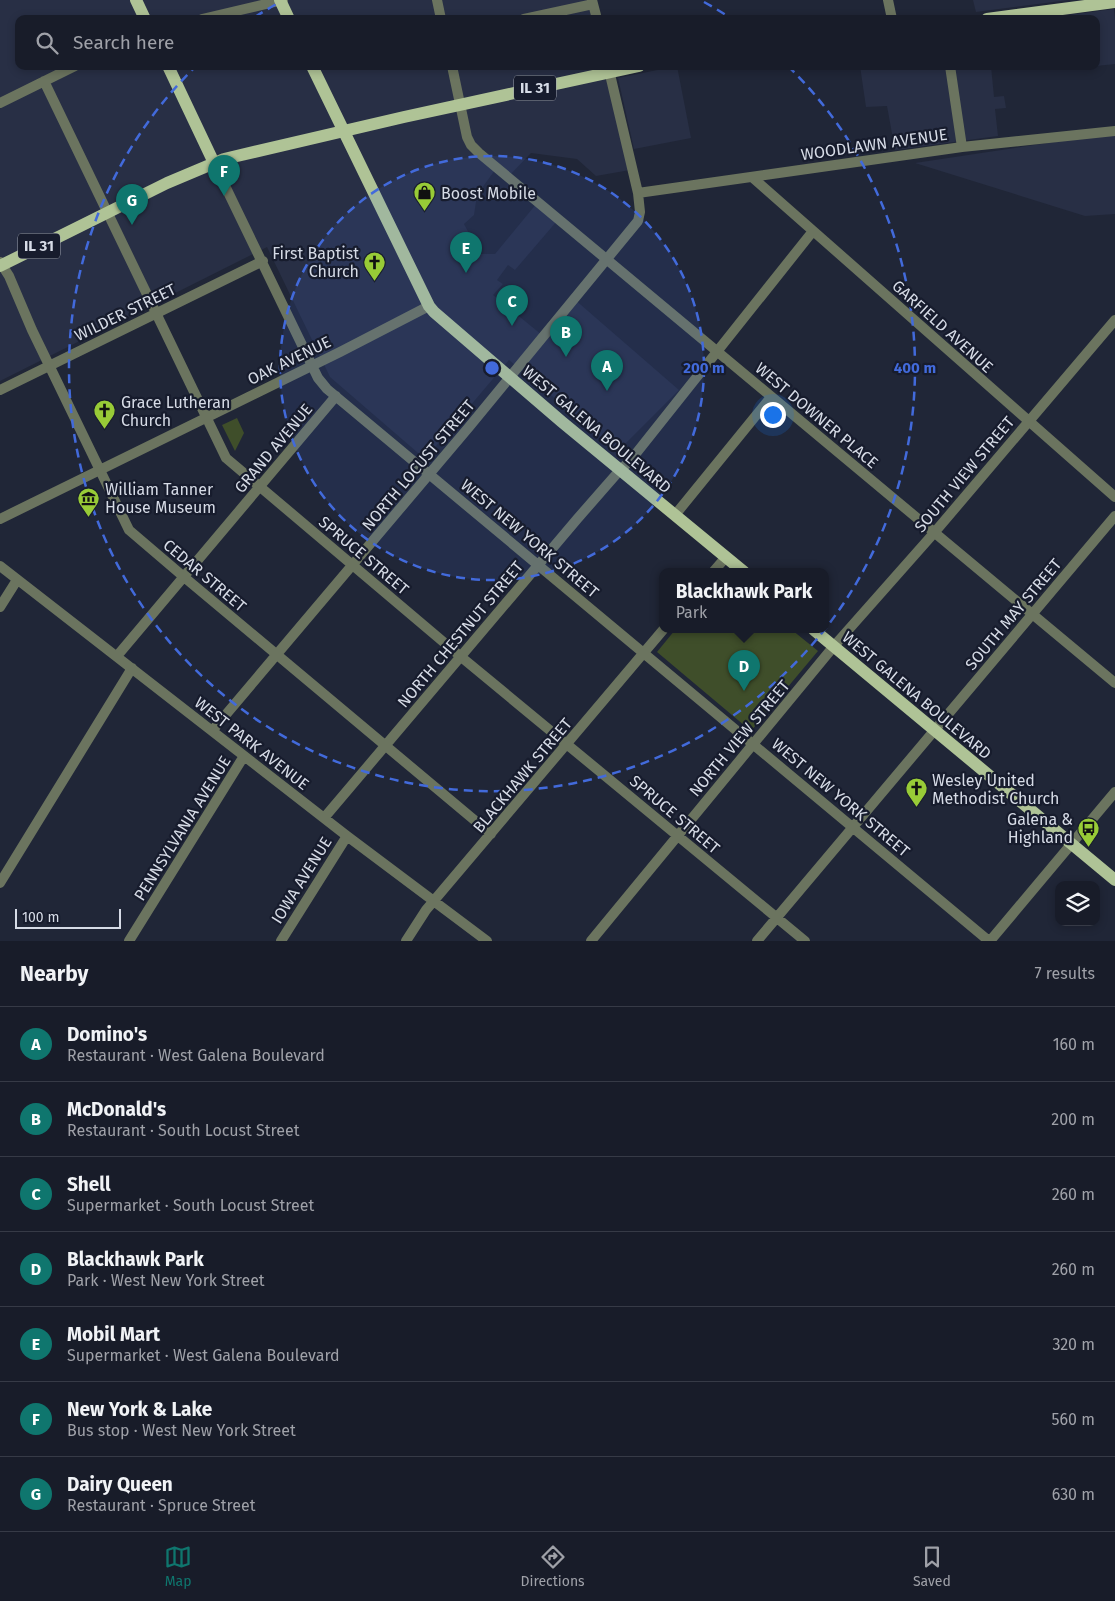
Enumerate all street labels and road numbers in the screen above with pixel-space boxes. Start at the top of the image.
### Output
road number: IL 31 [514,76,556,100]
street label: WOODLAWN AVENUE [800,125,949,164]
road number: IL 31 [18,234,60,258]
street label: GARFIELD AVENUE [888,276,997,377]
street label: WILDER STREET [71,279,180,345]
street label: OAK AVENUE [245,332,334,389]
street label: WEST DOWNER PLACE [751,359,882,472]
street label: WEST GALENA BOULEVARD [519,361,675,497]
street label: NORTH LOCUST STREET [358,395,479,535]
street label: GRAND AVENUE [230,400,316,497]
street label: SOUTH VIEW STREET [910,412,1019,536]
street label: WEST NEW YORK STREET [457,475,603,602]
street label: SPRUCE STREET [315,512,413,599]
street label: CEDAR STREET [159,535,251,616]
street label: SOUTH MAY STREET [961,554,1066,674]
street label: NORTH CHESTNUT STREET [394,557,528,711]
street label: WEST GALENA BOULEVARD [838,628,995,763]
street label: NORTH VIEW STREET [685,676,794,800]
street label: WEST PARK AVENUE [191,693,313,794]
street label: BLACKHAWK STREET [469,714,576,836]
street label: WEST NEW YORK STREET [768,734,914,861]
street label: PENNSYLVANIA AVENUE [130,752,235,904]
street label: SPRUCE STREET [626,771,724,858]
street label: IOWA AVENUE [267,833,336,927]

